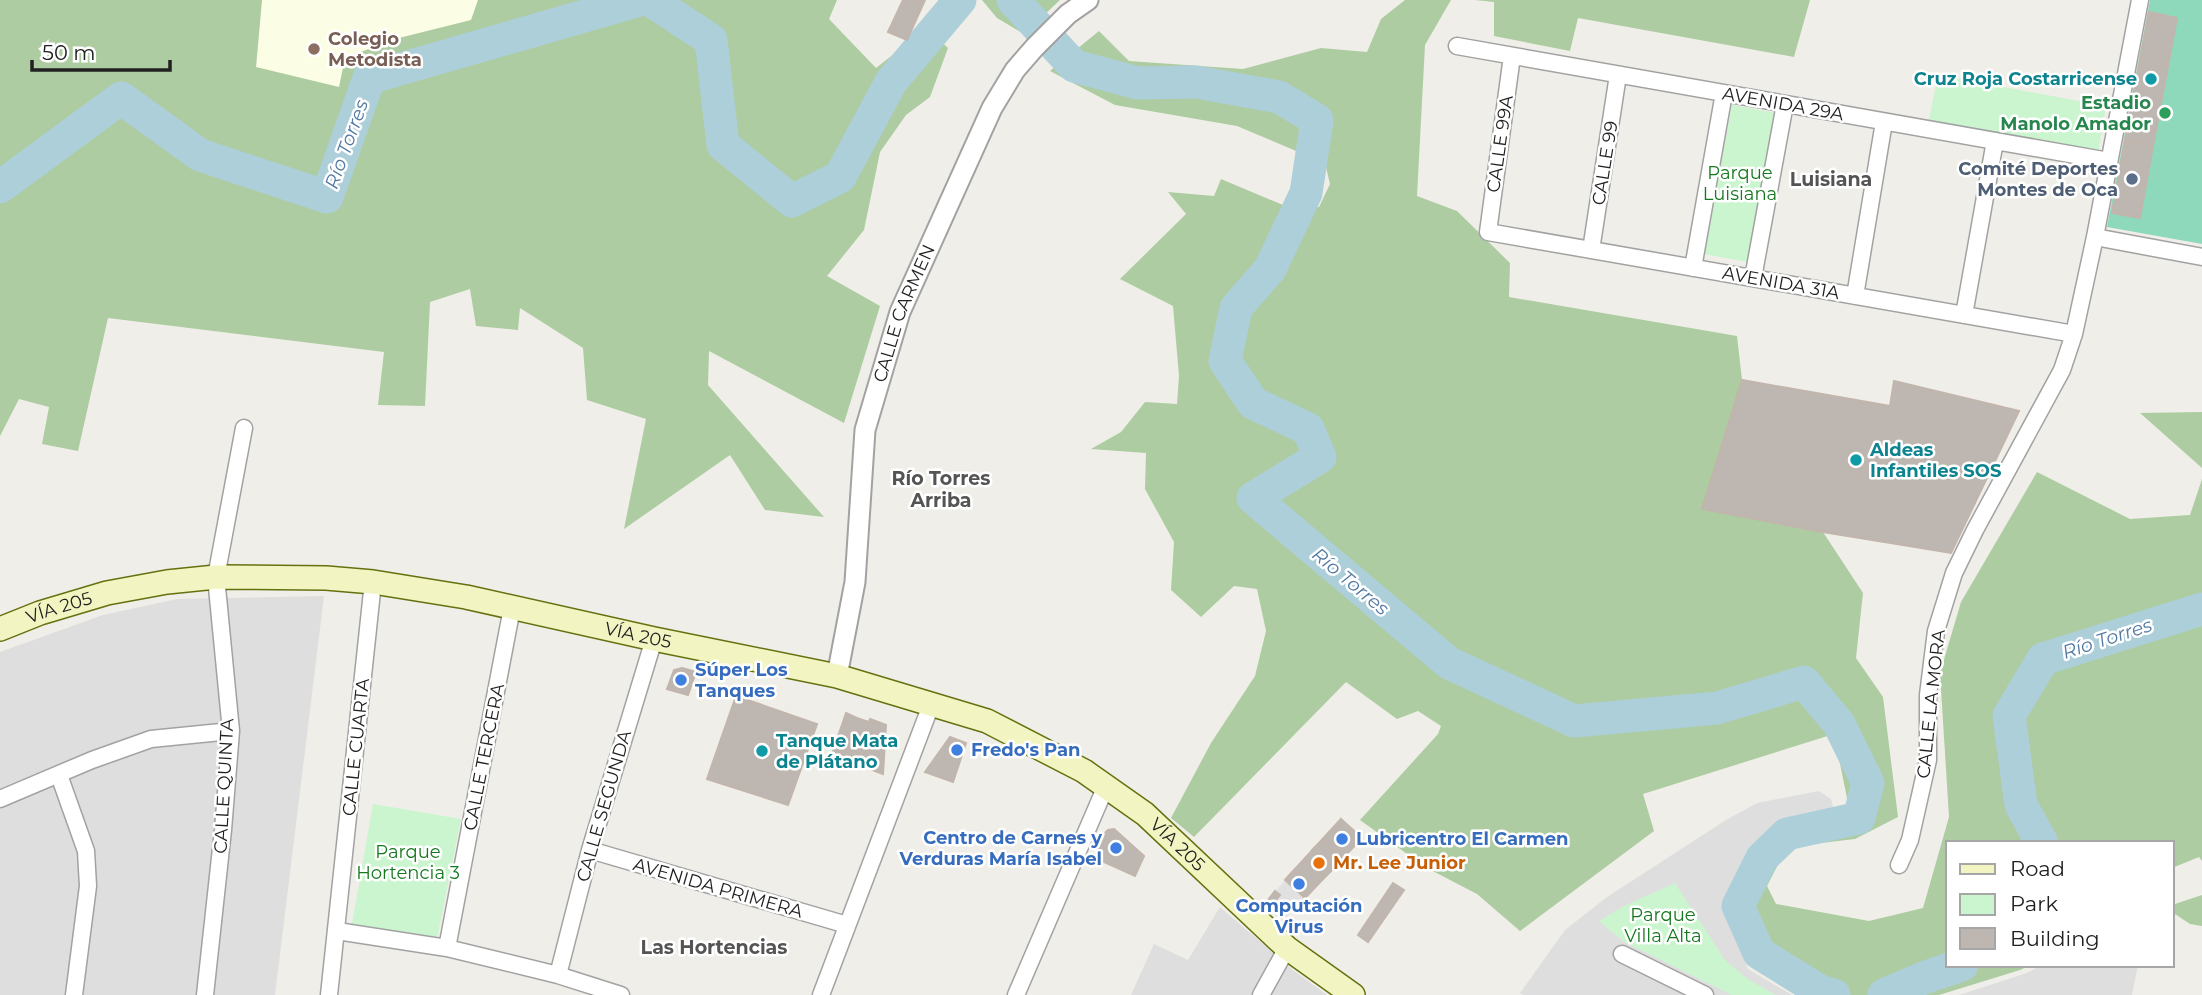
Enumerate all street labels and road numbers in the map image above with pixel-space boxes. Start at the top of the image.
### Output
street label: AVENIDA 29A [1721,82,1846,126]
street label: CALLE 99A [1482,94,1518,194]
street label: CALLE 99 [1587,119,1623,207]
street label: CALLE CARMEN [869,241,940,385]
street label: AVENIDA 31A [1721,262,1841,304]
street label: VÍA 205 [23,587,95,628]
street label: VÍA 205 [603,617,673,653]
street label: CALLE LA MORA [1912,628,1950,780]
street label: CALLE CUARTA [338,677,374,817]
street label: CALLE TERCERA [459,681,509,832]
street label: CALLE QUINTA [209,718,239,854]
street label: CALLE SEGUNDA [572,728,636,884]
street label: VÍA 205 [1145,813,1210,876]
street label: AVENIDA PRIMERA [631,853,805,923]

